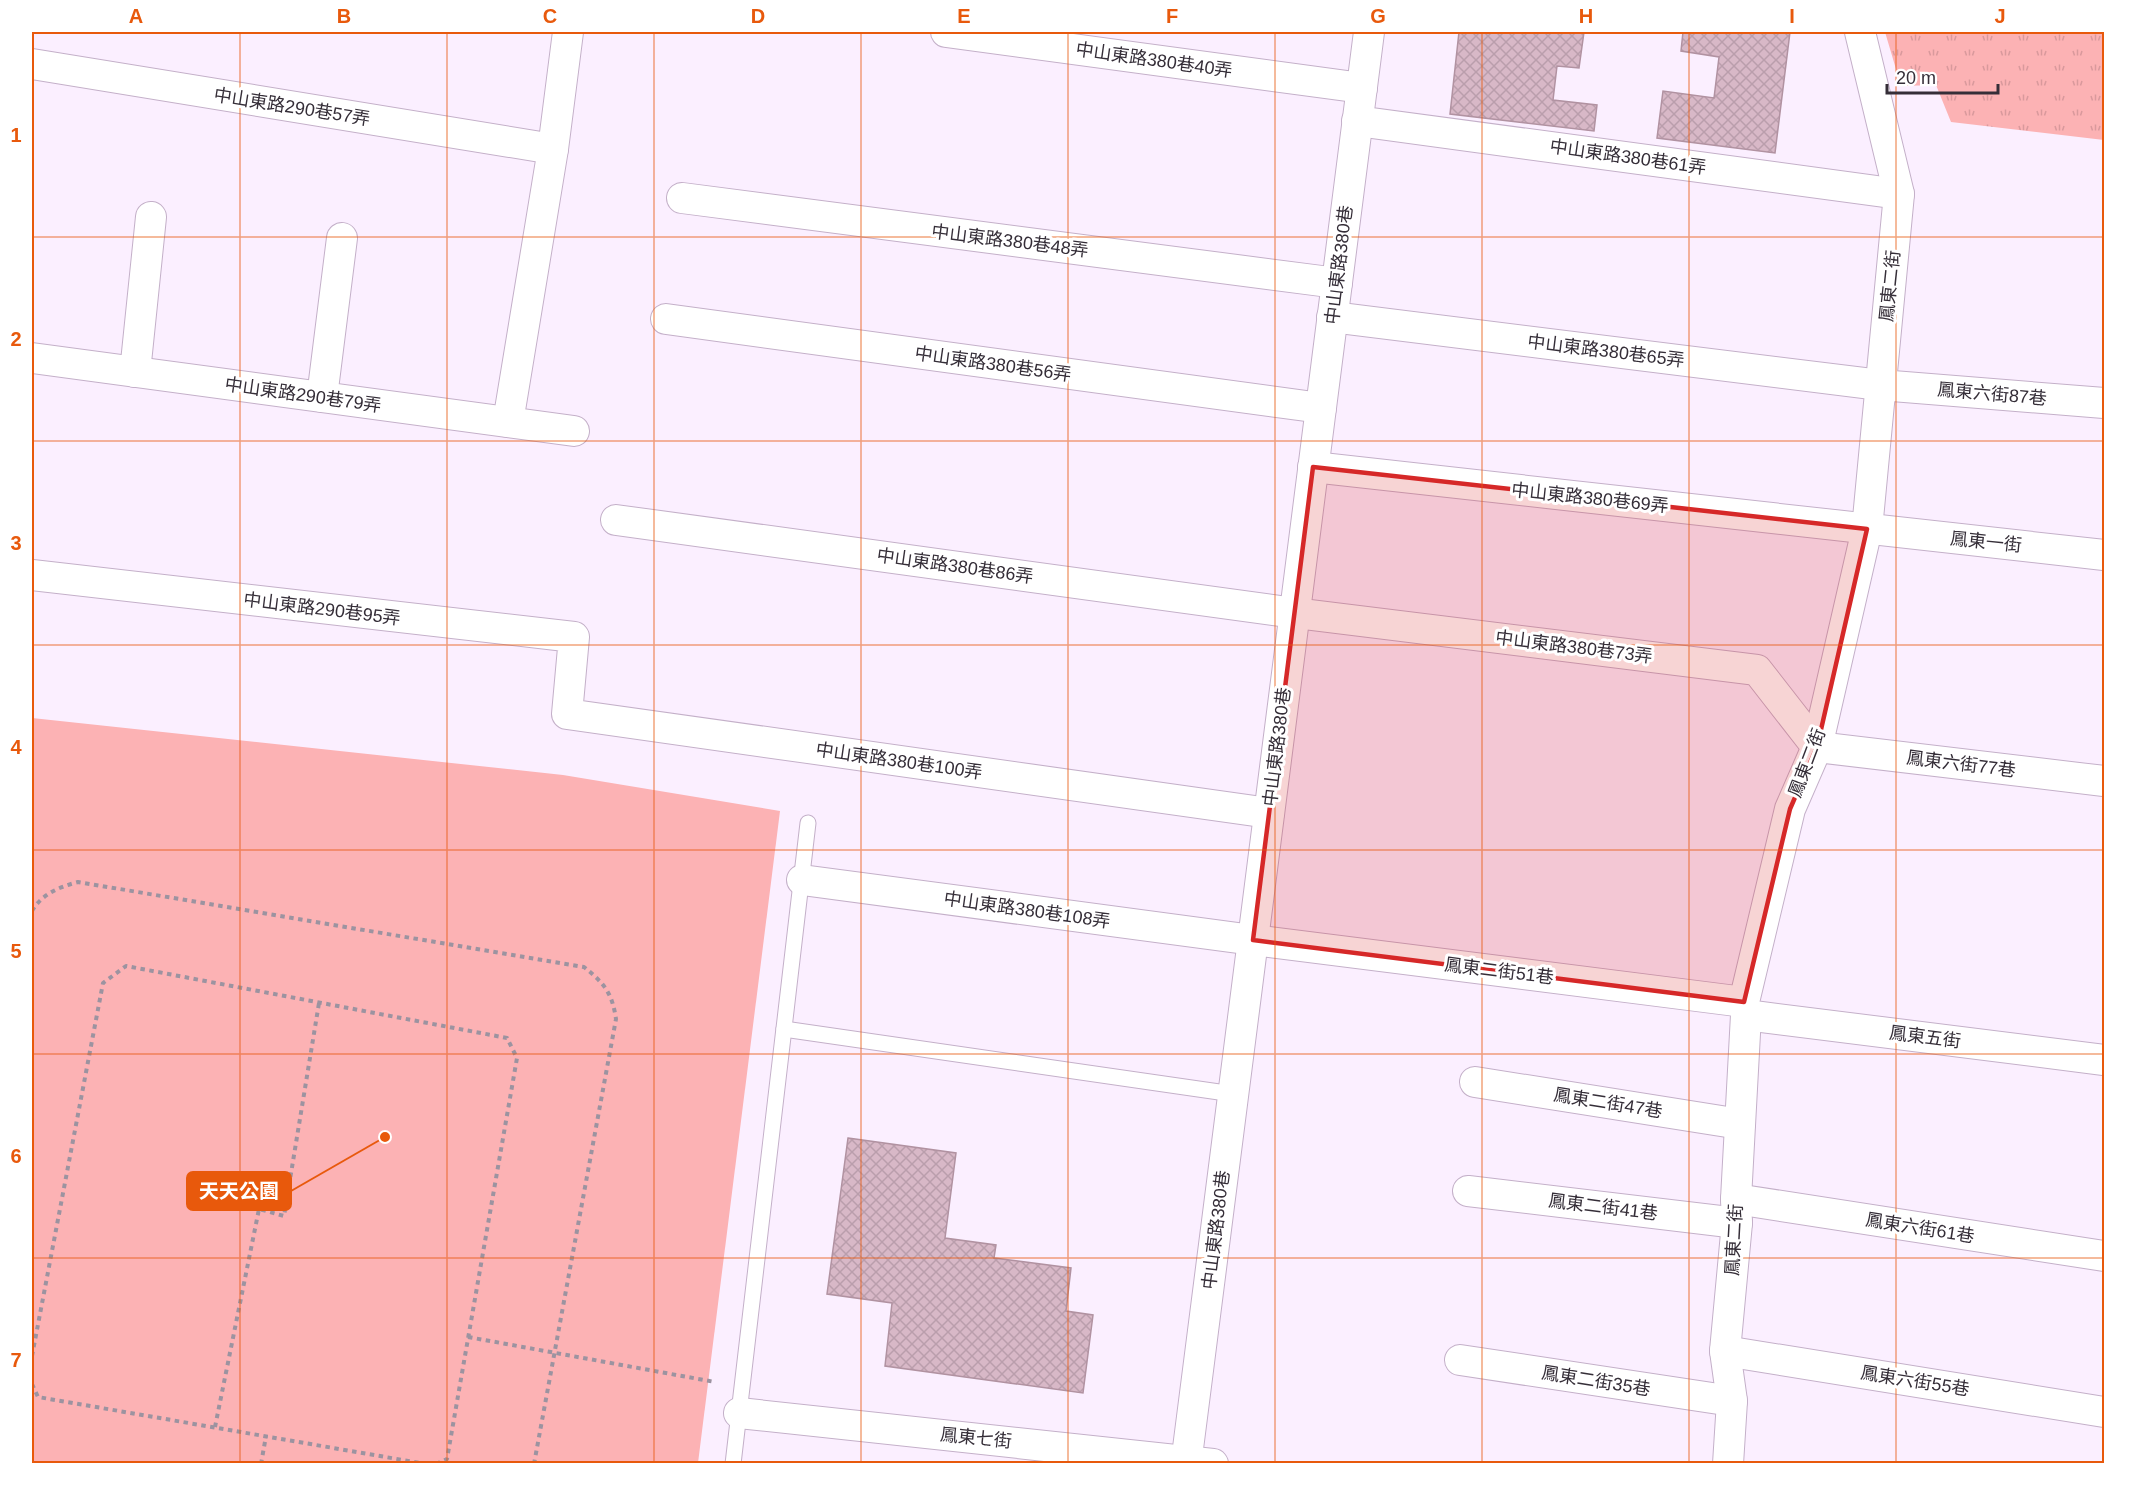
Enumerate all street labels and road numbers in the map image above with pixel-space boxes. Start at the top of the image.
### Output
street label: 中山東路380巷40弄 [1074,39,1234,81]
street label: 中山東路290巷57弄 [212,85,372,129]
street label: 中山東路380巷61弄 [1548,136,1708,178]
street label: 中山東路380巷 [1322,204,1356,326]
street label: 中山東路380巷48弄 [930,221,1090,261]
street label: 鳳東二街 [1876,249,1904,323]
street label: 中山東路380巷65弄 [1526,331,1686,371]
street label: 中山東路380巷56弄 [913,343,1073,385]
street label: 中山東路290巷79弄 [223,374,383,416]
street label: 鳳東六街87巷 [1936,379,2048,409]
street label: 中山東路380巷69弄 [1510,480,1670,516]
street label: 鳳東一街 [1949,528,2023,556]
street label: 中山東路380巷86弄 [875,545,1035,587]
street label: 中山東路290巷95弄 [242,589,402,629]
street label: 中山東路380巷73弄 [1494,627,1654,667]
street label: 中山東路380巷 [1260,686,1294,808]
street label: 鳳東二街 [1785,726,1829,800]
street label: 中山東路380巷100弄 [814,739,984,783]
street label: 鳳東六街77巷 [1905,747,2017,781]
street label: 中山東路380巷108弄 [942,888,1112,932]
street label: 鳳東二街51巷 [1443,954,1555,988]
street label: 鳳東五街 [1888,1023,1962,1051]
street label: 鳳東二街47巷 [1552,1085,1664,1121]
street label: 中山東路380巷 [1199,1169,1233,1291]
street label: 鳳東二街41巷 [1547,1190,1659,1224]
street label: 鳳東二街 [1722,1204,1746,1276]
street label: 鳳東六街61巷 [1864,1210,1976,1246]
street label: 鳳東二街35巷 [1540,1363,1652,1399]
street label: 鳳東六街55巷 [1859,1363,1971,1399]
street label: 鳳東七街 [939,1424,1013,1452]

